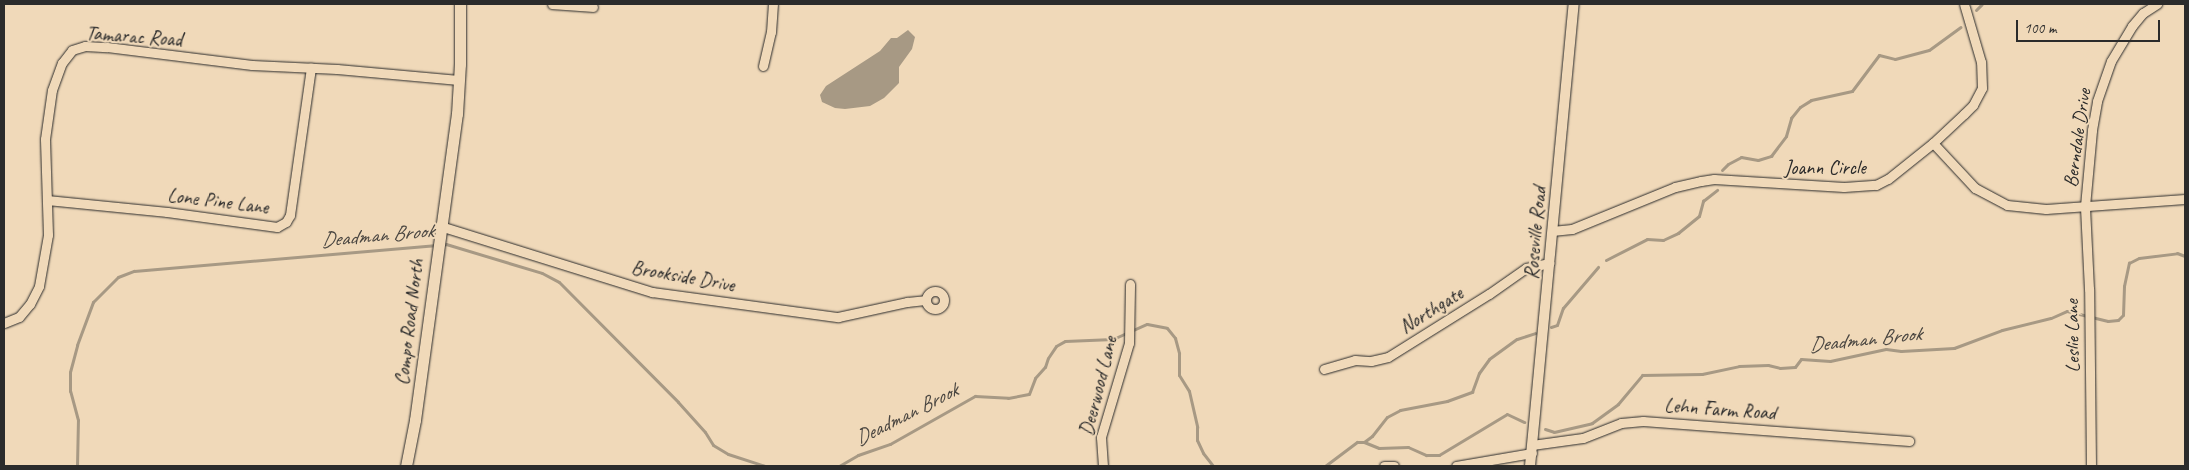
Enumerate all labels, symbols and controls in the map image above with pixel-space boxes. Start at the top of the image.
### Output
scale bar [2019,10,2163,42]
text: 100 m [2024,19,2056,38]
street label: Tamarac Road [85,21,183,51]
street label: Berndale Drive [2058,87,2096,189]
street label: Joann Circle [1784,155,1866,179]
street label: Lone Pine Lane [166,183,270,219]
street label: Roseville Road [1519,186,1551,280]
water label: Deadman Brook [320,218,434,252]
street label: Brookside Drive [629,255,737,297]
street label: Compo Road North [389,257,429,387]
street label: Northgate [1395,281,1467,339]
street label: Leslie Lane [2059,299,2085,373]
water label: Deadman Brook [1808,321,1922,357]
street label: Deerwood Lane [1074,334,1122,438]
water label: Deadman Brook [850,377,962,451]
street label: Lehn Farm Road [1663,393,1777,425]

